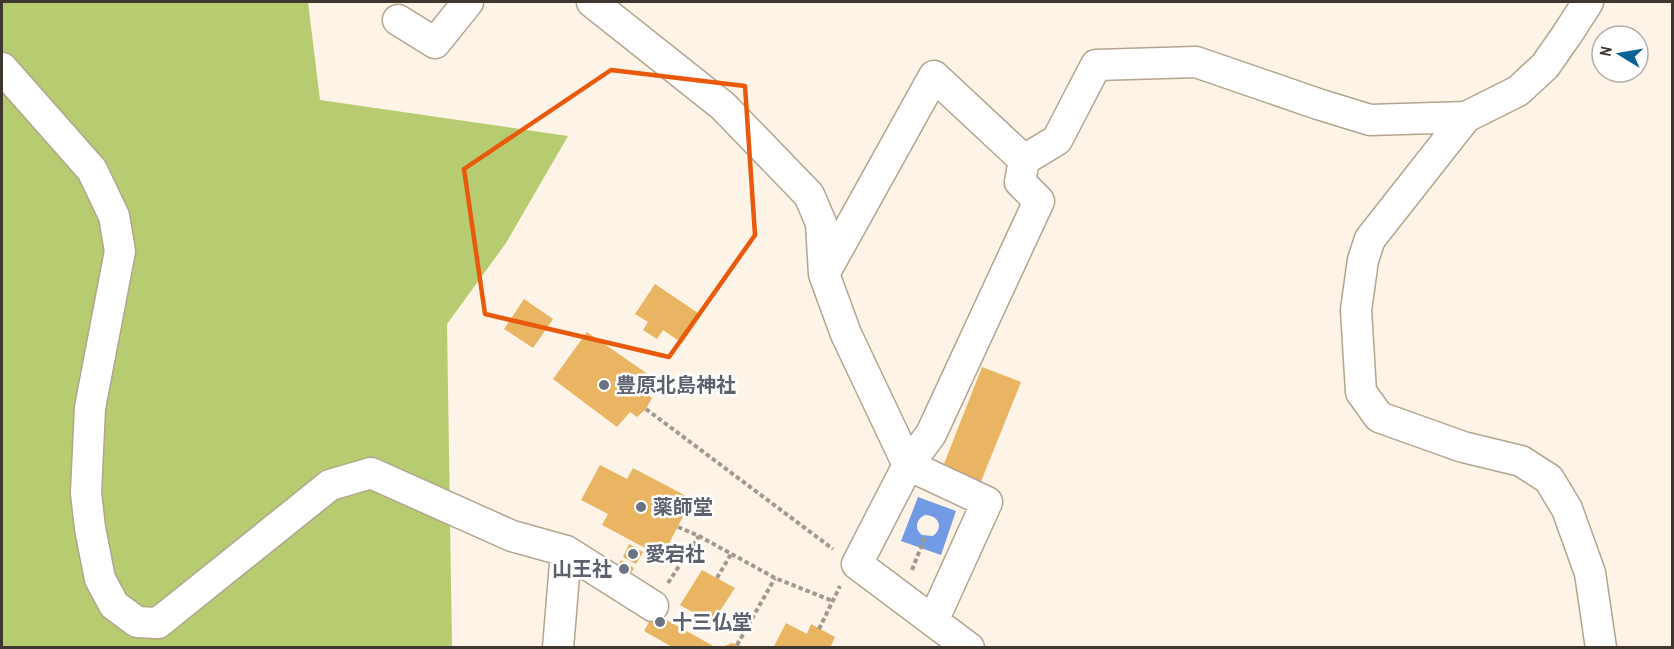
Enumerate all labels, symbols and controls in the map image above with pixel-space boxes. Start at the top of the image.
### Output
north arrow [1590,24,1650,84]
text: N [1594,44,1617,58]
place label: 豊原北島神社 [616,371,736,398]
marker: 豊原北島神社 [597,378,611,392]
place label: 薬師堂 [653,493,713,520]
marker: 薬師堂 [634,500,648,514]
place label: 愛宕社 [645,540,705,567]
marker: 愛宕社 [626,547,640,561]
place label: 山王社 [552,555,612,582]
marker: 山王社 [617,562,631,576]
place label: 十三仏堂 [672,608,752,635]
marker: 十三仏堂 [653,615,667,629]

